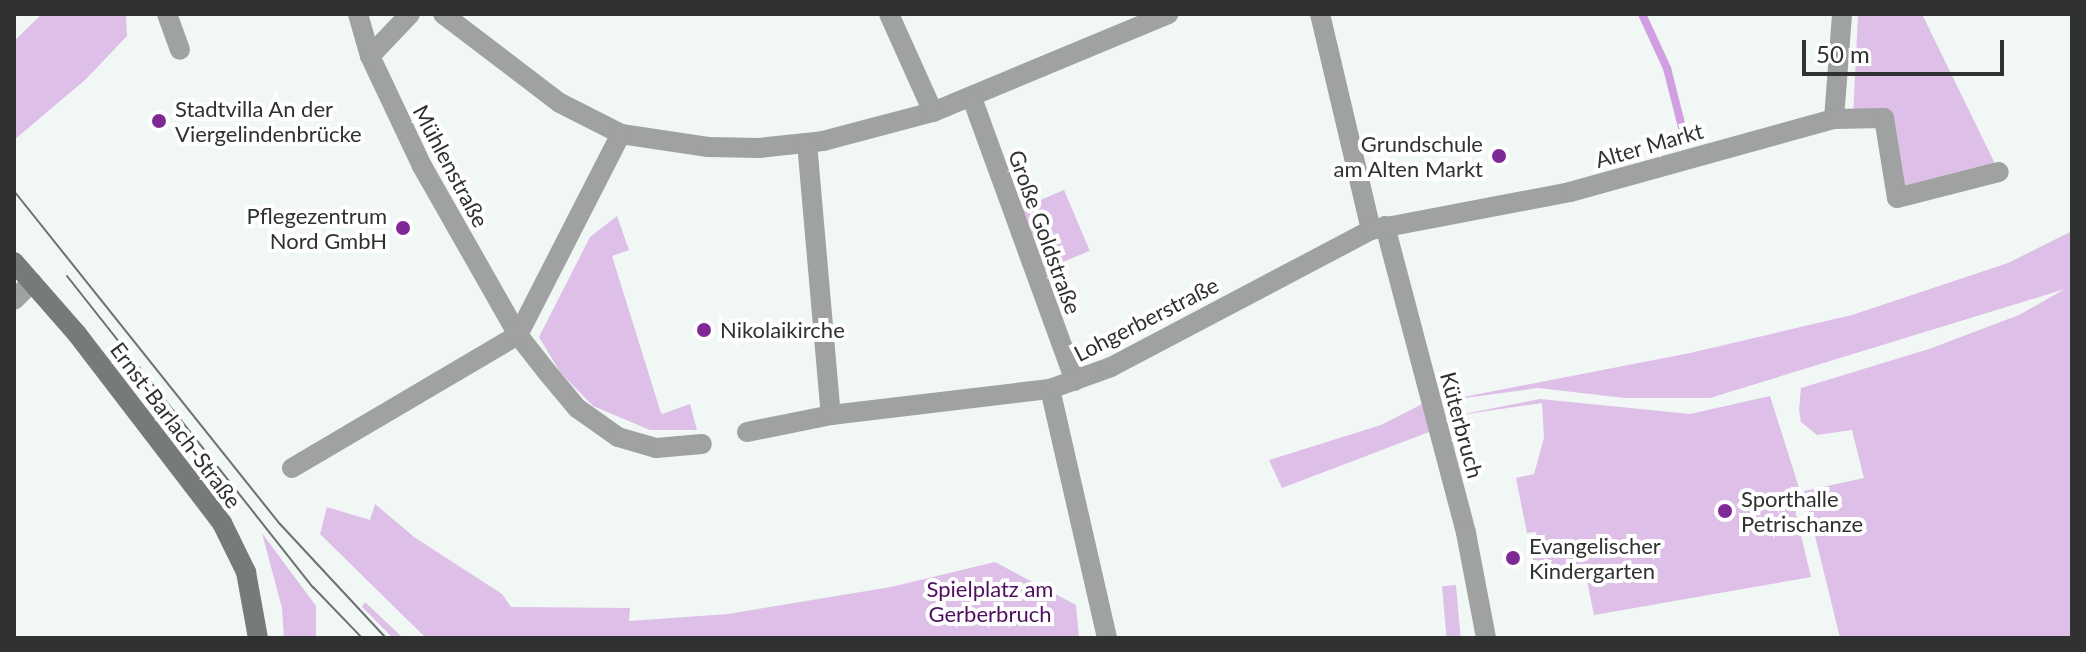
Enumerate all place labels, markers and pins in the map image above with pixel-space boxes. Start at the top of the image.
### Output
place label: Stadtvilla An der Viergelindenbrücke [175,95,362,146]
marker: Stadtvilla An der Viergelindenbrücke [150,112,168,130]
place label: Grundschule am Alten Markt [1333,130,1483,182]
marker: Grundschule am Alten Markt [1490,147,1508,165]
place label: Pflegezentrum Nord GmbH [247,202,387,254]
marker: Pflegezentrum Nord GmbH [394,219,412,237]
place label: Nikolaikirche [720,317,845,343]
marker: Nikolaikirche [695,321,713,339]
place label: Sporthalle Petrischanze [1741,485,1863,536]
marker: Sporthalle Petrischanze [1716,502,1734,520]
place label: Evangelischer Kindergarten [1529,532,1661,584]
marker: Evangelischer Kindergarten [1504,549,1522,567]

